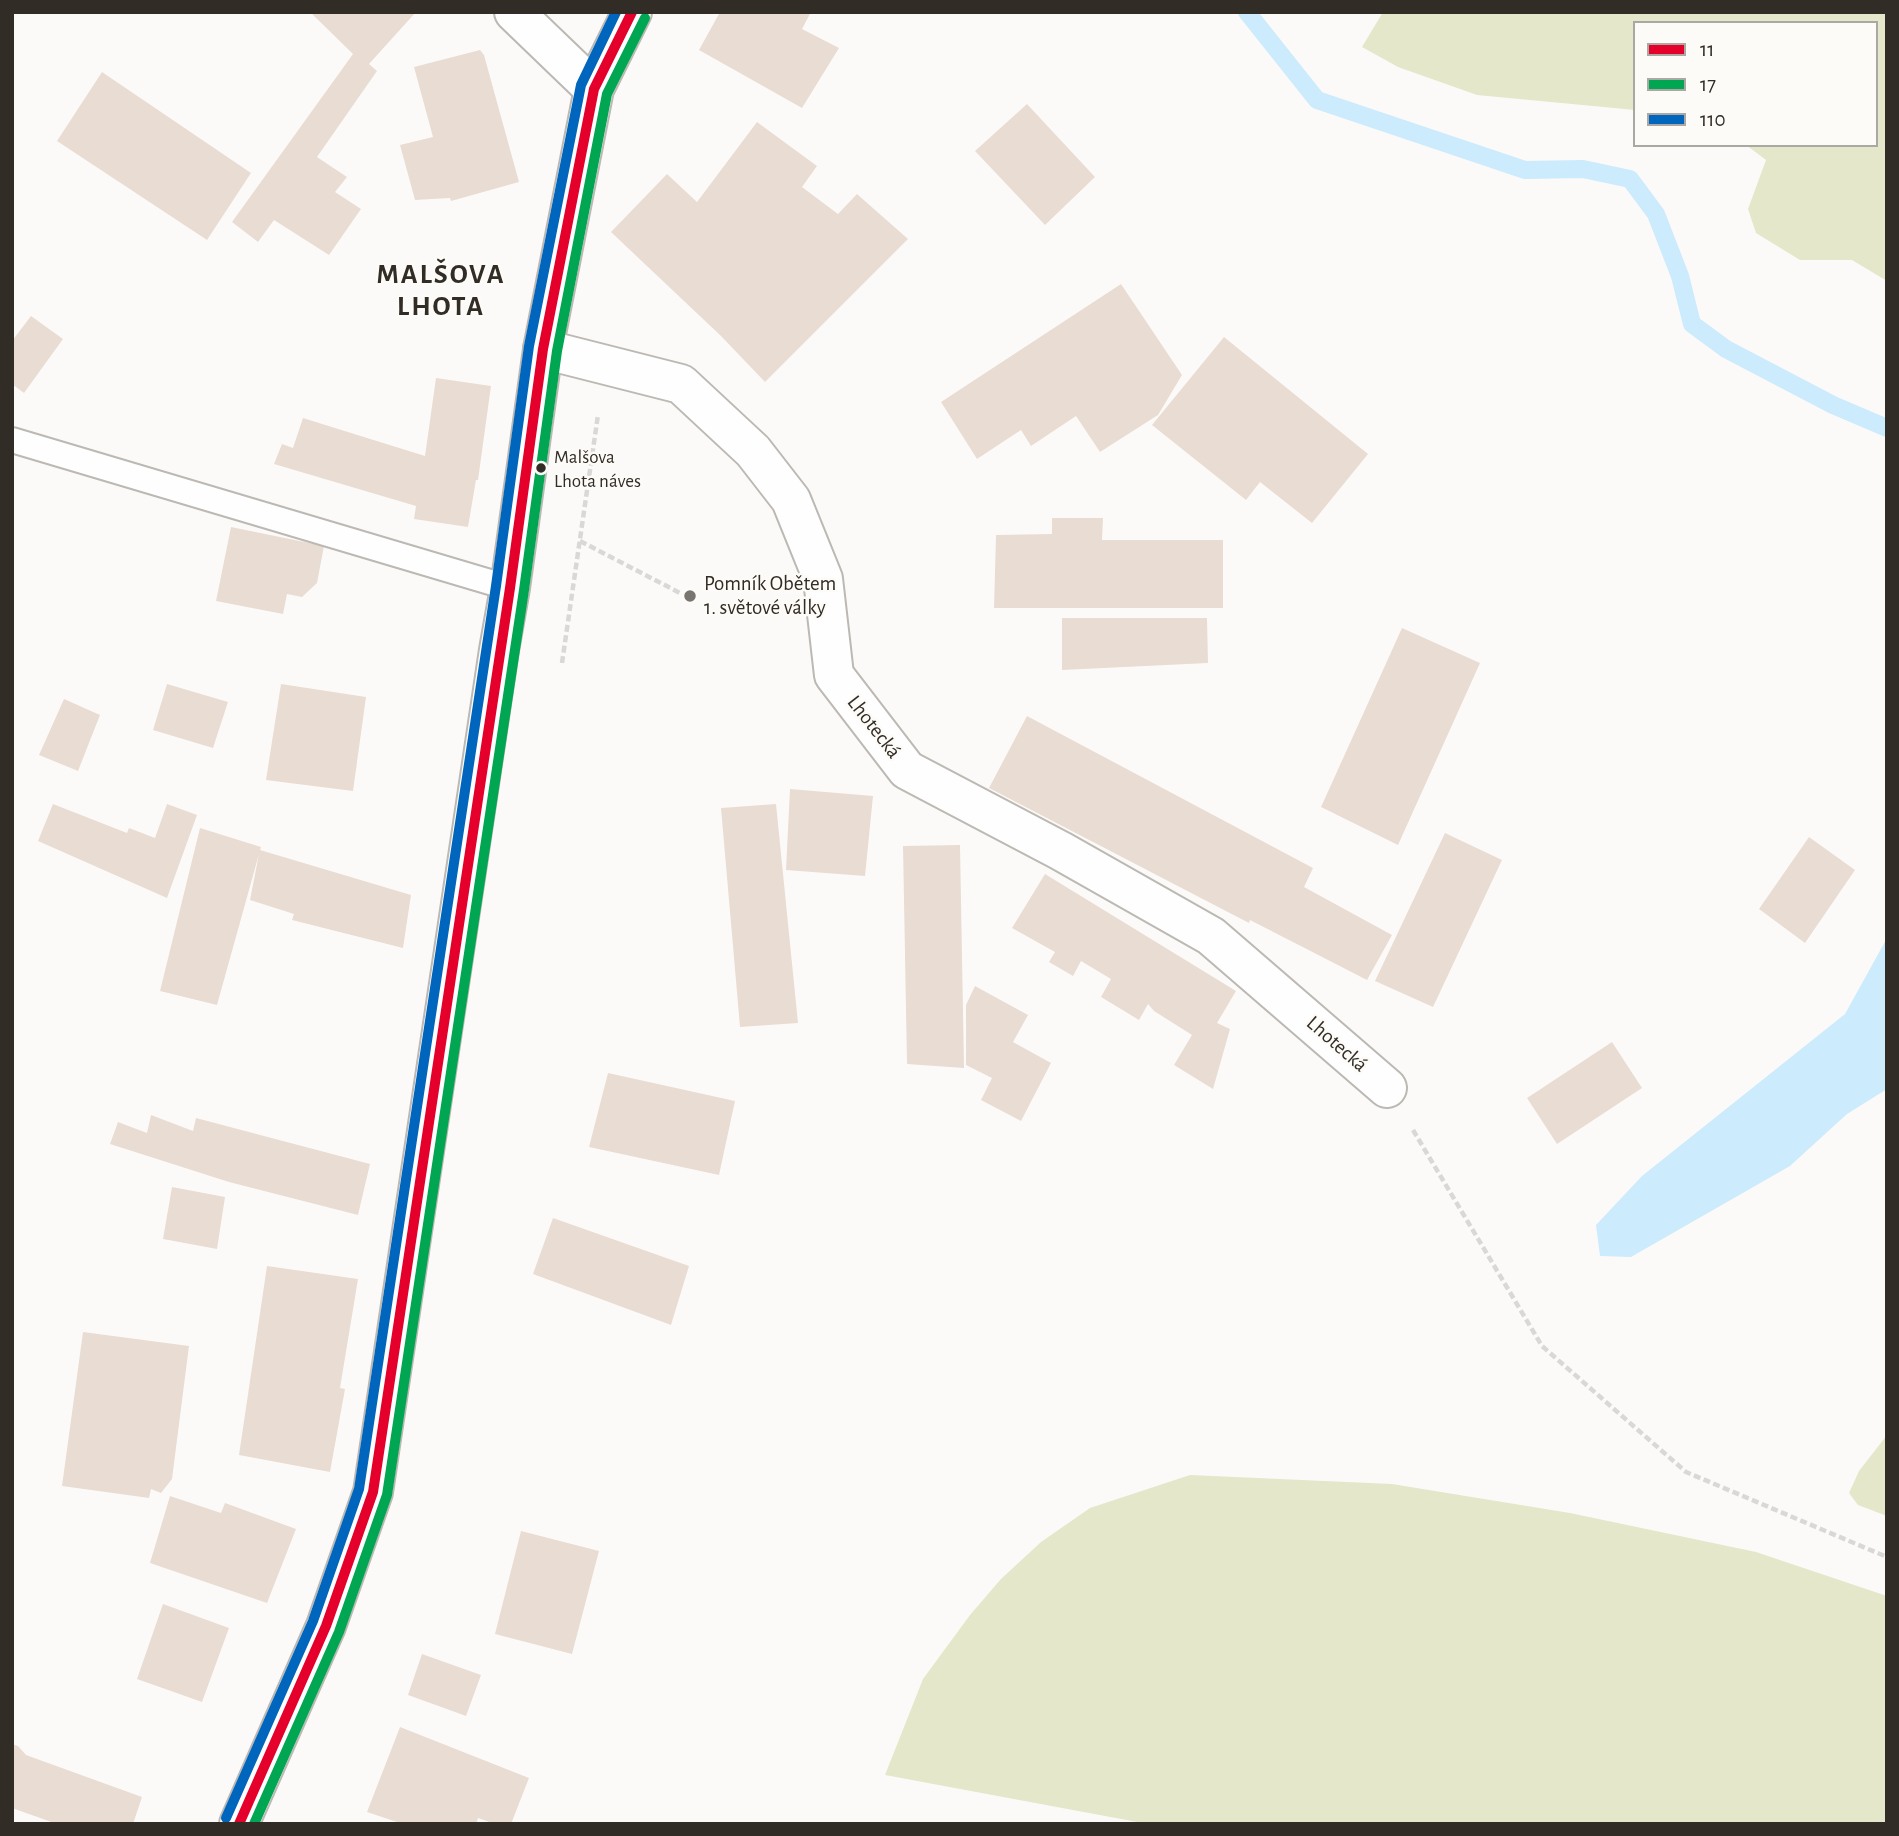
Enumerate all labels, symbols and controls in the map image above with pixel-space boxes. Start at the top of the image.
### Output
legend [1633,21,1878,147]
text: 11 [1700,39,1714,60]
text: 17 [1700,74,1716,95]
text: 110 [1700,109,1726,130]
district label: MALŠOVA LHOTA [377,258,505,324]
place label: Malšova Lhota náves [554,446,641,490]
marker: Malšova Lhota náves [534,461,548,475]
place label: Pomník Obětem 1. světové války [704,571,836,621]
marker: Pomník Obětem 1. světové války [682,588,698,604]
street label: Lhotecká [842,690,906,764]
street label: Lhotecká [1301,1011,1373,1077]

